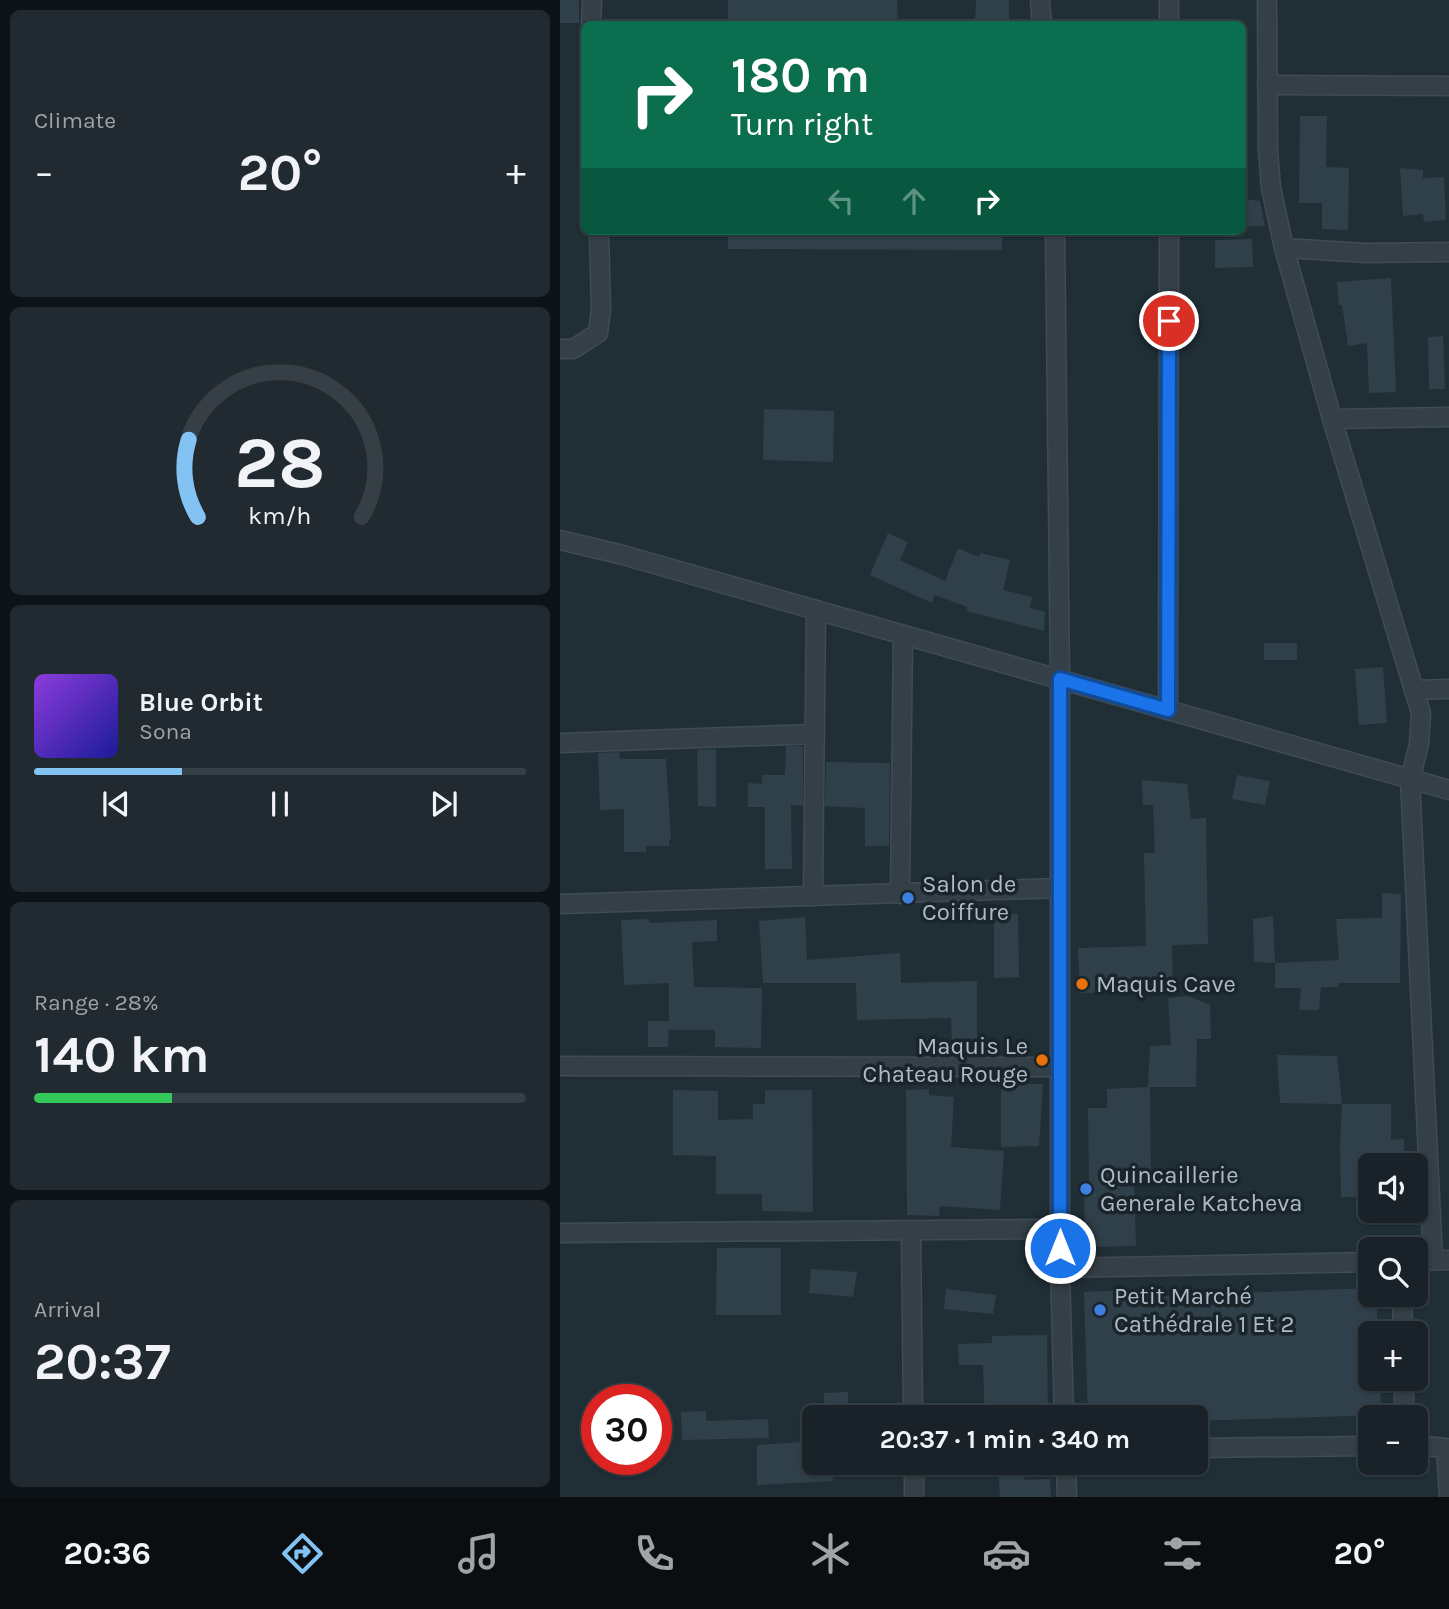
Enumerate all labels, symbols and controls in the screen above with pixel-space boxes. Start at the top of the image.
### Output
text: 180 m [731,47,870,104]
icon: right [616,49,707,140]
text: Turn right [731,106,873,143]
text: Climate [34,107,116,134]
text: 20° [238,142,322,203]
text: − [34,150,54,195]
text: + [506,150,526,195]
icon: left [822,182,860,220]
icon: ahead [895,182,933,220]
icon: right [968,182,1006,220]
pin [1139,291,1199,351]
icon: arrive [1150,302,1188,340]
text: 28 [234,421,326,506]
text: km/h [248,501,312,530]
text: Blue Orbit [139,687,263,718]
text: Sona [139,718,192,745]
icon: previous [97,785,135,823]
icon: pause [261,785,299,823]
icon: next [425,785,463,823]
place label: Salon de Coiffure [922,870,1016,926]
marker: Salon de Coiffure [900,890,916,906]
place label: Maquis Cave [1096,970,1236,998]
marker: Maquis Cave [1074,976,1090,992]
text: Range · 28% [34,989,159,1016]
text: 140 km [34,1024,210,1085]
place label: Maquis Le Chateau Rouge [863,1032,1028,1088]
marker: Maquis Le Chateau Rouge [1034,1052,1050,1068]
map controls [1358,1153,1428,1475]
button: sound [1358,1153,1428,1223]
place label: Quincaillerie Generale Katcheva [1100,1161,1303,1217]
marker: Quincaillerie Generale Katcheva [1078,1181,1094,1197]
position arrow [1023,1211,1097,1285]
button: search [1358,1237,1428,1307]
place label: Petit Marché Cathédrale 1 Et 2 [1114,1282,1294,1338]
text: Arrival [34,1296,101,1323]
marker: Petit Marché Cathédrale 1 Et 2 [1092,1302,1108,1318]
button: + [1358,1321,1428,1391]
text: 20:37 [34,1331,171,1392]
speed limit sign: 30 [581,1384,672,1475]
button: − [1358,1405,1428,1475]
text: 20:37 · 1 min · 340 m [880,1424,1130,1455]
icon: directions [278,1529,327,1578]
icon: music [454,1529,503,1578]
icon: phone [630,1529,679,1578]
icon: climate [806,1529,855,1578]
icon: car [982,1529,1031,1578]
icon: filters [1158,1529,1207,1578]
text: 20:36 [63,1535,151,1572]
text: 20° [1333,1535,1386,1572]

